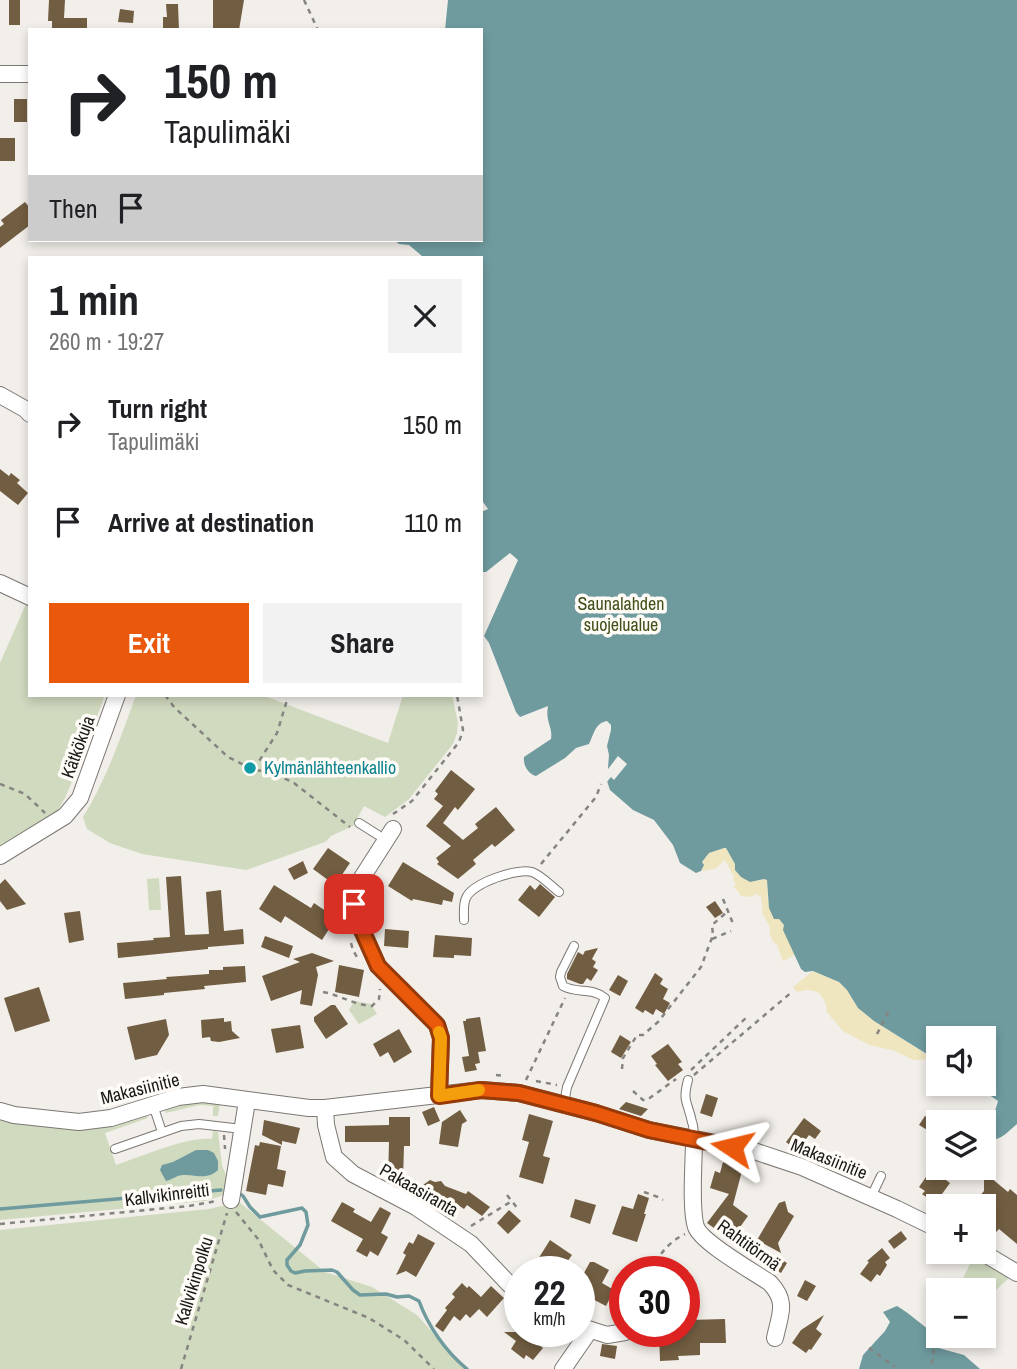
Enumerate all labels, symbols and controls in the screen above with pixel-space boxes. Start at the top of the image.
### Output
text: 150 m [164,47,278,113]
icon: right [49,56,140,147]
text: Tapulimäki [164,110,291,153]
icon: arrive [112,189,150,227]
text: Then [49,191,98,226]
text: 1 min [49,272,139,328]
button: close [388,279,462,353]
text: 260 m · 19:27 [49,326,164,357]
text: Turn right [108,391,207,426]
icon: right [49,405,87,443]
text: 150 m [403,407,462,442]
text: Tapulimäki [108,426,200,457]
icon: arrive [49,503,87,541]
text: Arrive at destination [108,505,314,540]
text: 110 m [404,505,462,540]
park label: Saunalahden suojelualue [578,591,665,637]
button: Exit [49,603,249,683]
button: Share [263,603,462,683]
street label: Kätkökuja [55,712,100,782]
place label: Kylmänlähteenkallio [264,755,396,780]
marker: Kylmänlähteenkallio [242,760,258,776]
pin [324,874,384,934]
icon: arrive [335,885,373,923]
map controls [926,1026,996,1348]
button: sound [926,1026,996,1096]
street label: Makasiinitie [98,1067,182,1110]
position arrow [695,1110,769,1184]
button: layers [926,1110,996,1180]
street label: Makasiinitie [787,1132,871,1185]
street label: Pakaasiranta [375,1157,463,1222]
street label: Kallvikinreitti [123,1177,211,1212]
button: + [926,1194,996,1264]
street label: Rahtitörmä [712,1213,786,1276]
street label: Kallvikinpolku [168,1234,219,1328]
speed limit sign: 30 [609,1256,700,1347]
text: 22 [534,1269,565,1316]
button: − [926,1278,996,1348]
text: km/h [534,1306,566,1331]

